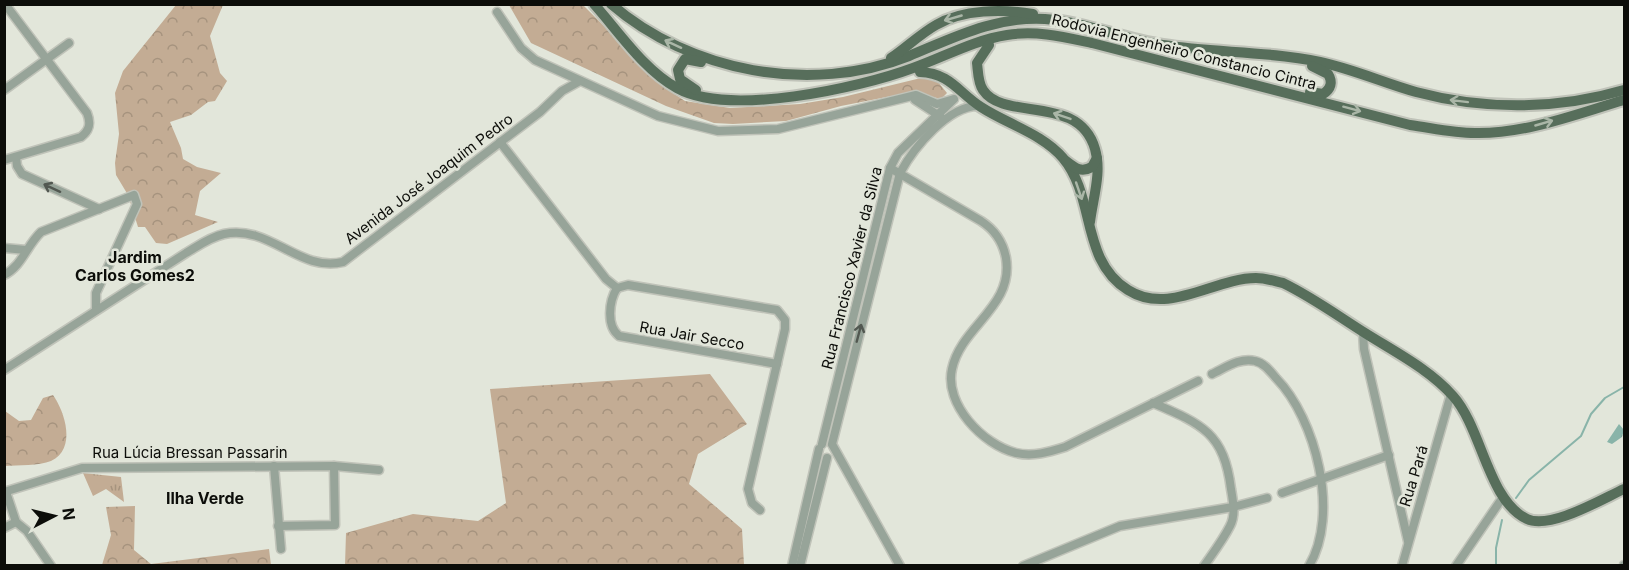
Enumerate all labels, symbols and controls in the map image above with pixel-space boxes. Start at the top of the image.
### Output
street label: Rodovia Engenheiro Constancio Cintra [1050,9,1319,94]
one-way arrow [944,13,963,25]
one-way arrow [664,38,682,50]
one-way arrow [1450,95,1470,106]
one-way arrow [1342,104,1361,116]
street label: Avenida José Joaquim Pedro [341,109,517,248]
one-way arrow [1053,110,1072,121]
one-way arrow [1534,117,1553,128]
street label: Rua Francisco Xavier da Silva [817,165,886,371]
one-way arrow [44,181,62,193]
one-way arrow [1075,181,1086,200]
district label: Jardim Carlos Gomes2 [75,247,195,285]
street label: Rua Jair Secco [638,317,746,354]
one-way arrow [853,324,865,343]
street label: Rua Lúcia Bressan Passarin [92,443,288,462]
street label: Rua Pará [1395,443,1432,509]
north arrow [24,486,84,546]
district label: Ilha Verde [166,488,244,508]
text: N [58,507,80,521]

